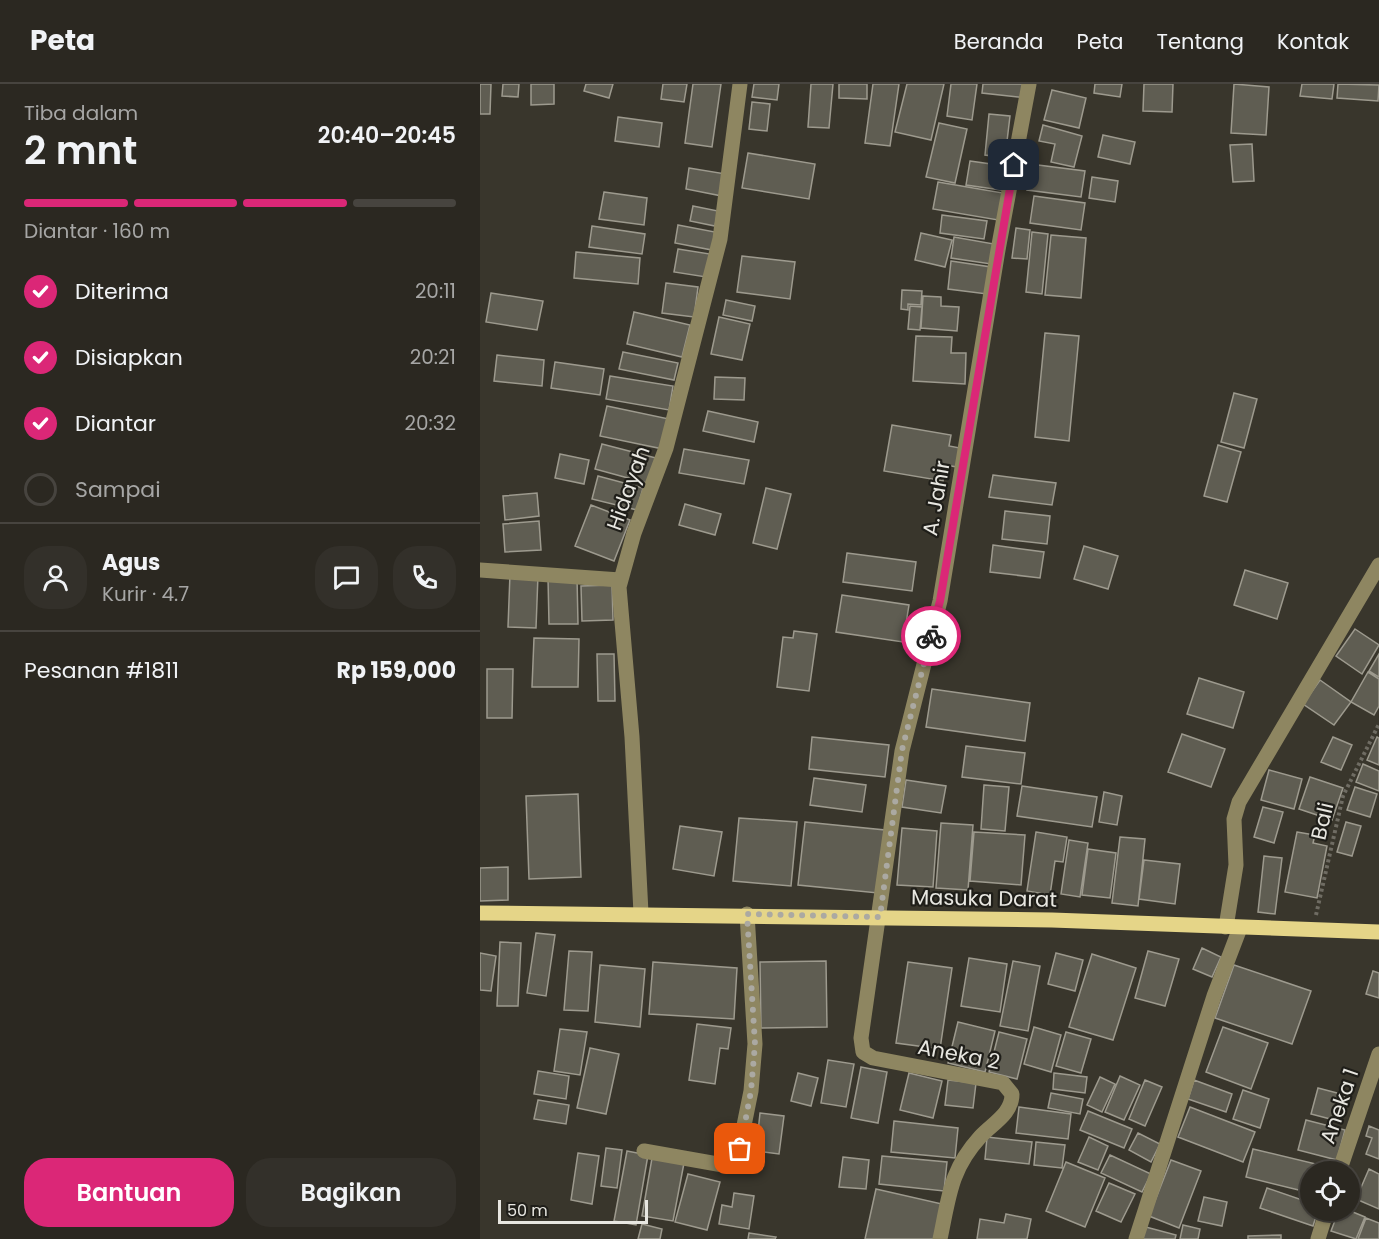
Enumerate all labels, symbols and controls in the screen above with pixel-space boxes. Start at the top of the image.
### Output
text: Peta [30,21,95,60]
text: Beranda [954,27,1044,56]
text: Peta [1077,27,1124,56]
text: Tentang [1157,27,1244,56]
text: Kontak [1277,27,1349,56]
text: Tiba dalam [24,99,138,127]
text: 20:40–20:45 [318,120,456,151]
text: 2 mnt [24,123,137,178]
pin [988,139,1039,190]
icon: home [997,148,1030,181]
text: Diantar · 160 m [24,217,170,245]
icon: check [24,275,57,308]
text: Diterima [75,276,169,307]
text: 20:11 [415,277,456,305]
icon: check [24,341,57,374]
text: Disiapkan [75,342,183,373]
text: 20:21 [410,343,456,371]
icon: check [24,407,57,440]
text: Diantar [75,408,156,439]
text: 20:32 [404,409,456,437]
street label: Hidayah [599,442,657,534]
street label: A. Jahir [915,458,957,538]
text: Sampai [75,474,161,505]
button: person [24,546,87,609]
button: chat [315,546,378,609]
button: phone [393,546,456,609]
text: Agus [102,547,160,578]
text: Kurir · 4.7 [102,580,189,608]
courier [901,606,961,666]
icon: bike [915,620,948,653]
text: Pesanan #1811 [24,655,179,686]
text: Rp 159,000 [337,655,456,686]
street label: Bali [1304,800,1340,842]
street label: Masuka Darat [911,882,1057,914]
street label: Aneka 2 [915,1032,1003,1076]
street label: Aneka 1 [1313,1064,1365,1148]
pin [714,1123,765,1174]
icon: bag [723,1132,756,1165]
button: Bantuan [24,1158,234,1227]
button: Bagikan [246,1158,456,1227]
map controls [1300,1161,1360,1221]
button: locate [1300,1161,1360,1221]
scale bar [498,1197,648,1224]
text: 50 m [507,1199,548,1222]

